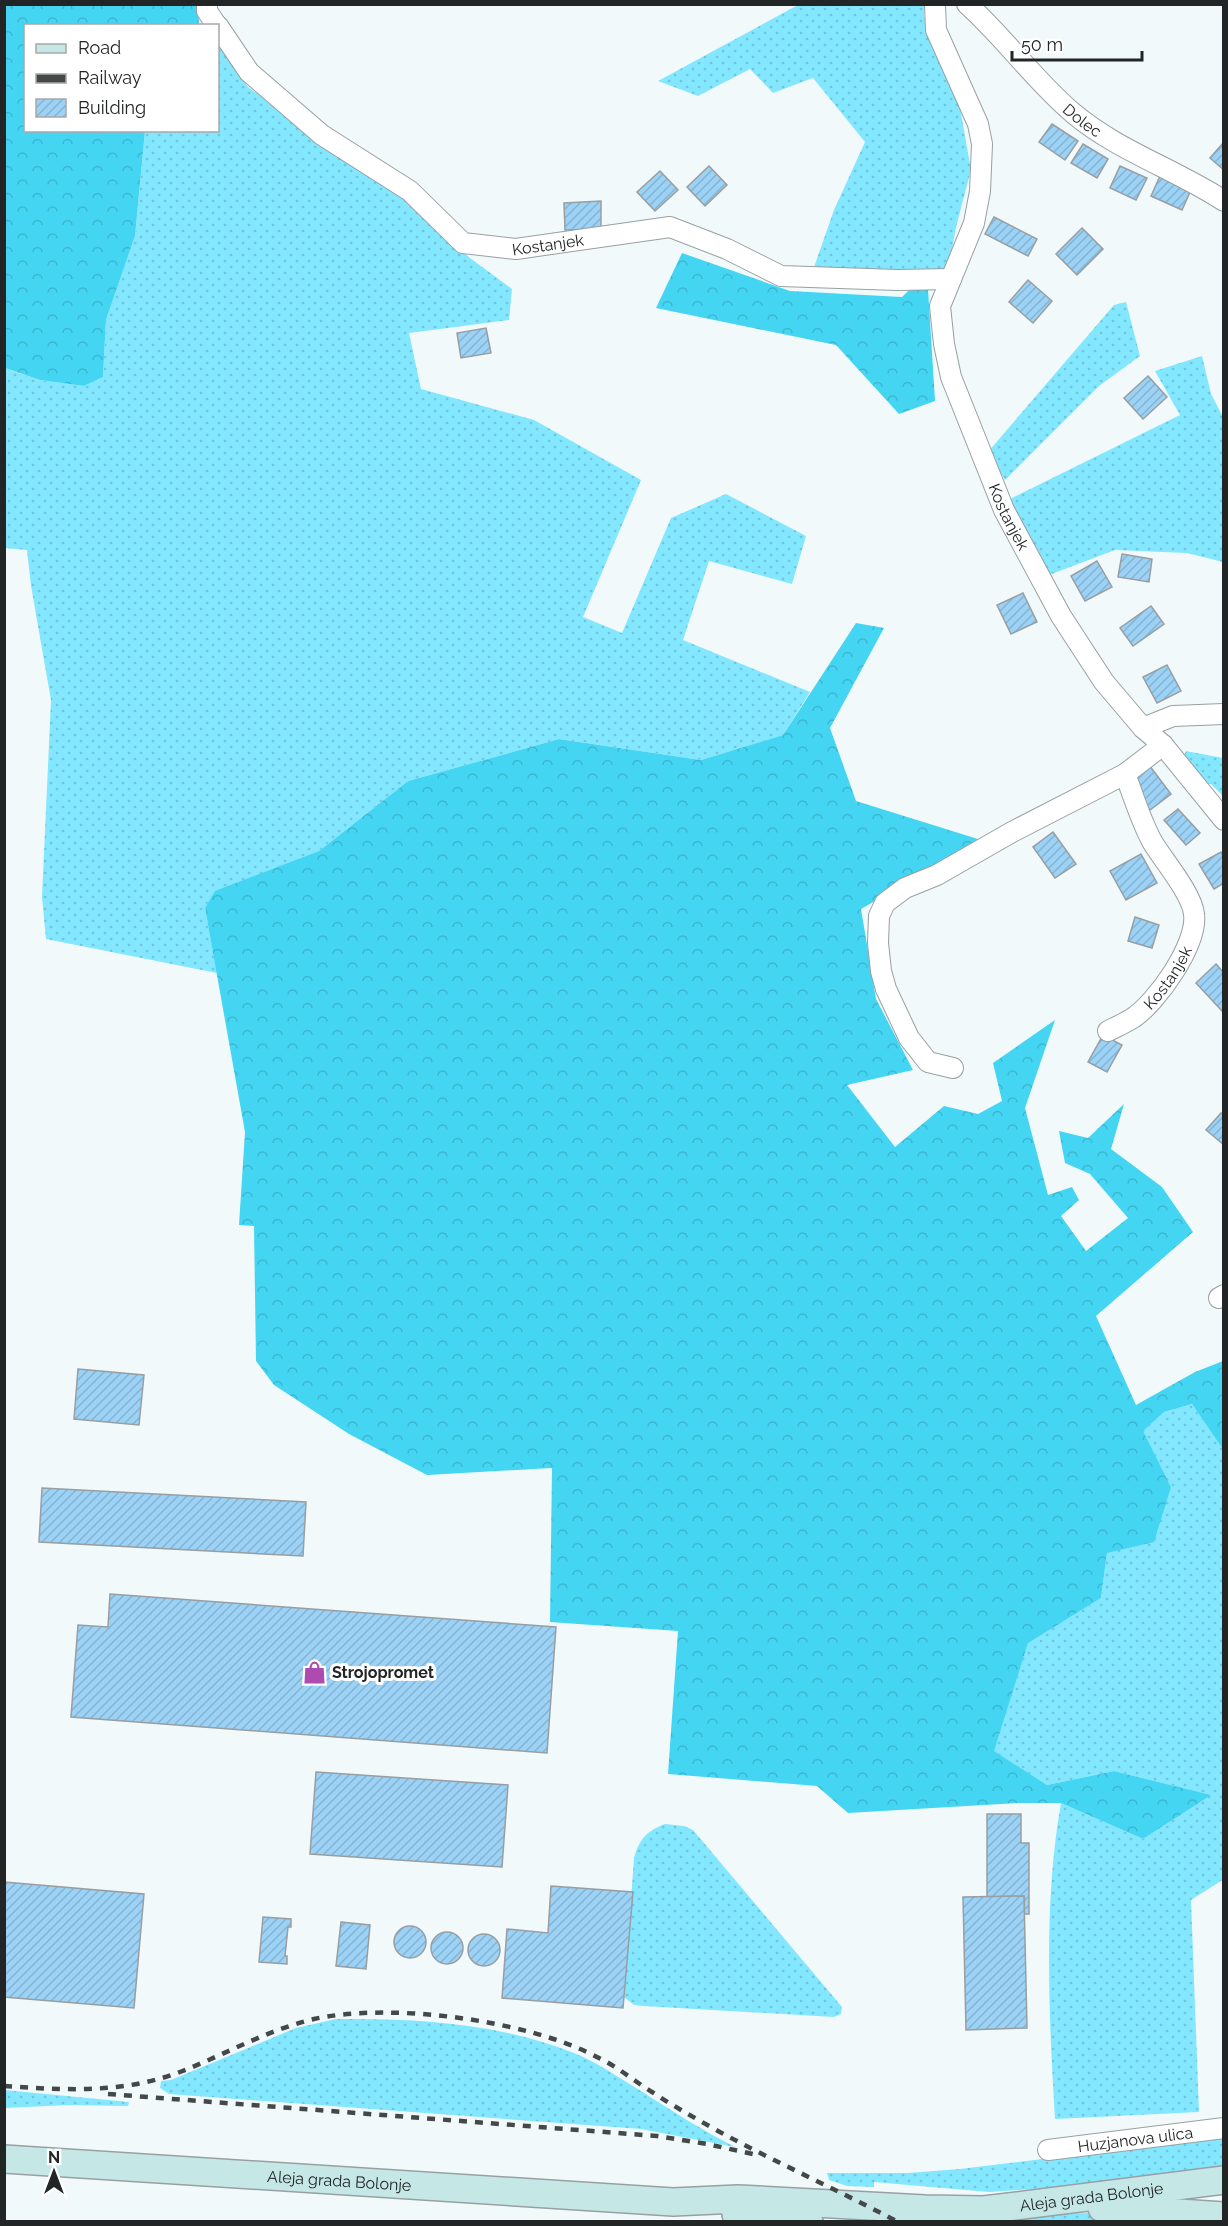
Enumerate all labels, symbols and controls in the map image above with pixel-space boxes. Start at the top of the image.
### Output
legend [24,24,219,132]
scale bar [1012,24,1142,62]
text: 50 m [1021,34,1063,55]
text: Road [78,37,121,58]
text: Railway [78,67,142,88]
text: Building [78,97,146,118]
street label: Dolec [1059,99,1106,141]
street label: Kostanjek [511,230,585,259]
street label: Kostanjek [985,481,1034,554]
street label: Kostanjek [1139,943,1196,1013]
shop icon: Strojopromet [301,1659,327,1685]
place label: Strojopromet [332,1663,434,1682]
street label: Huzjanova ulica [1077,2122,1194,2156]
north arrow [24,2142,84,2202]
text: N [48,2148,60,2167]
street label: Aleja grada Bolonje [267,2166,412,2195]
street label: Aleja grada Bolonje [1019,2178,1164,2215]

